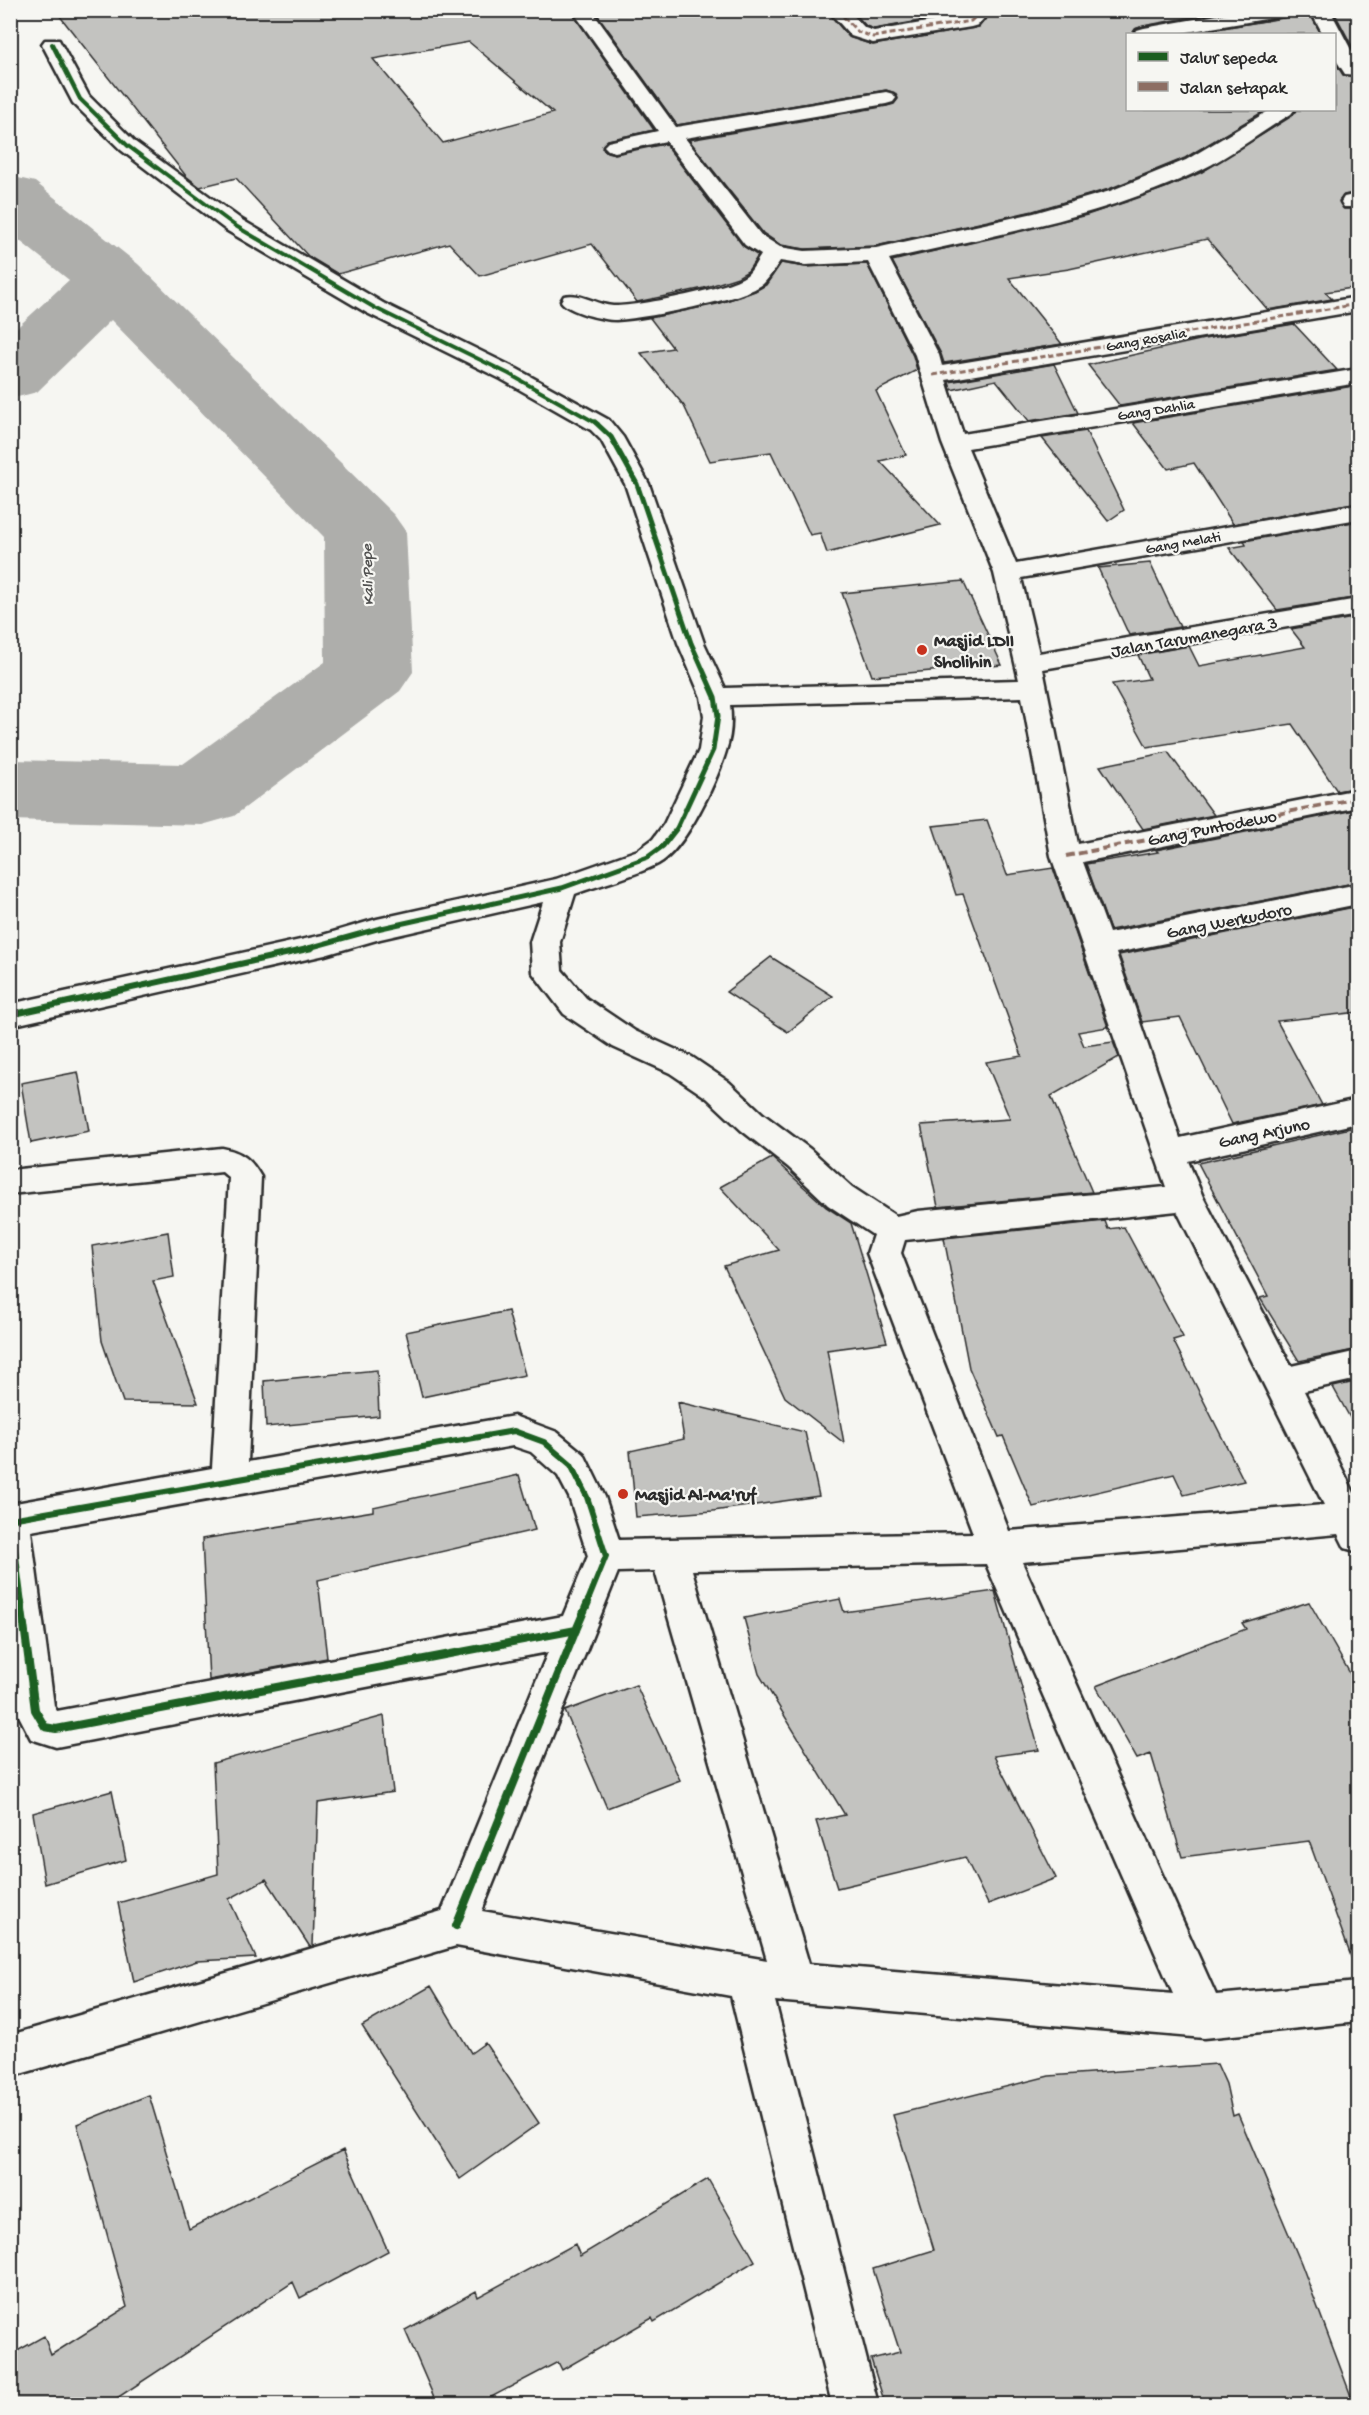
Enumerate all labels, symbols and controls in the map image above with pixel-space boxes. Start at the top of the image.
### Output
legend [1126,33,1336,111]
text: Jalur sepeda [1180,49,1278,70]
text: Jalan setapak [1180,79,1288,100]
street label: Gang Rosalia [1105,325,1189,357]
street label: Gang Dahlia [1116,396,1197,426]
street label: Gang Melati [1144,528,1222,559]
water label: Kali Pepe [359,543,380,606]
street label: Jalan Tarumanegara 3 [1109,613,1279,663]
place label: Masjid LDII Sholihin [934,632,1014,674]
marker: Masjid LDII Sholihin [915,643,929,657]
street label: Gang Puntodewo [1146,807,1279,852]
street label: Gang Werkudoro [1165,900,1294,945]
street label: Gang Arjuno [1217,1115,1312,1154]
place label: Masjid Al-Ma'ruf [635,1486,757,1507]
marker: Masjid Al-Ma'ruf [616,1487,630,1501]

